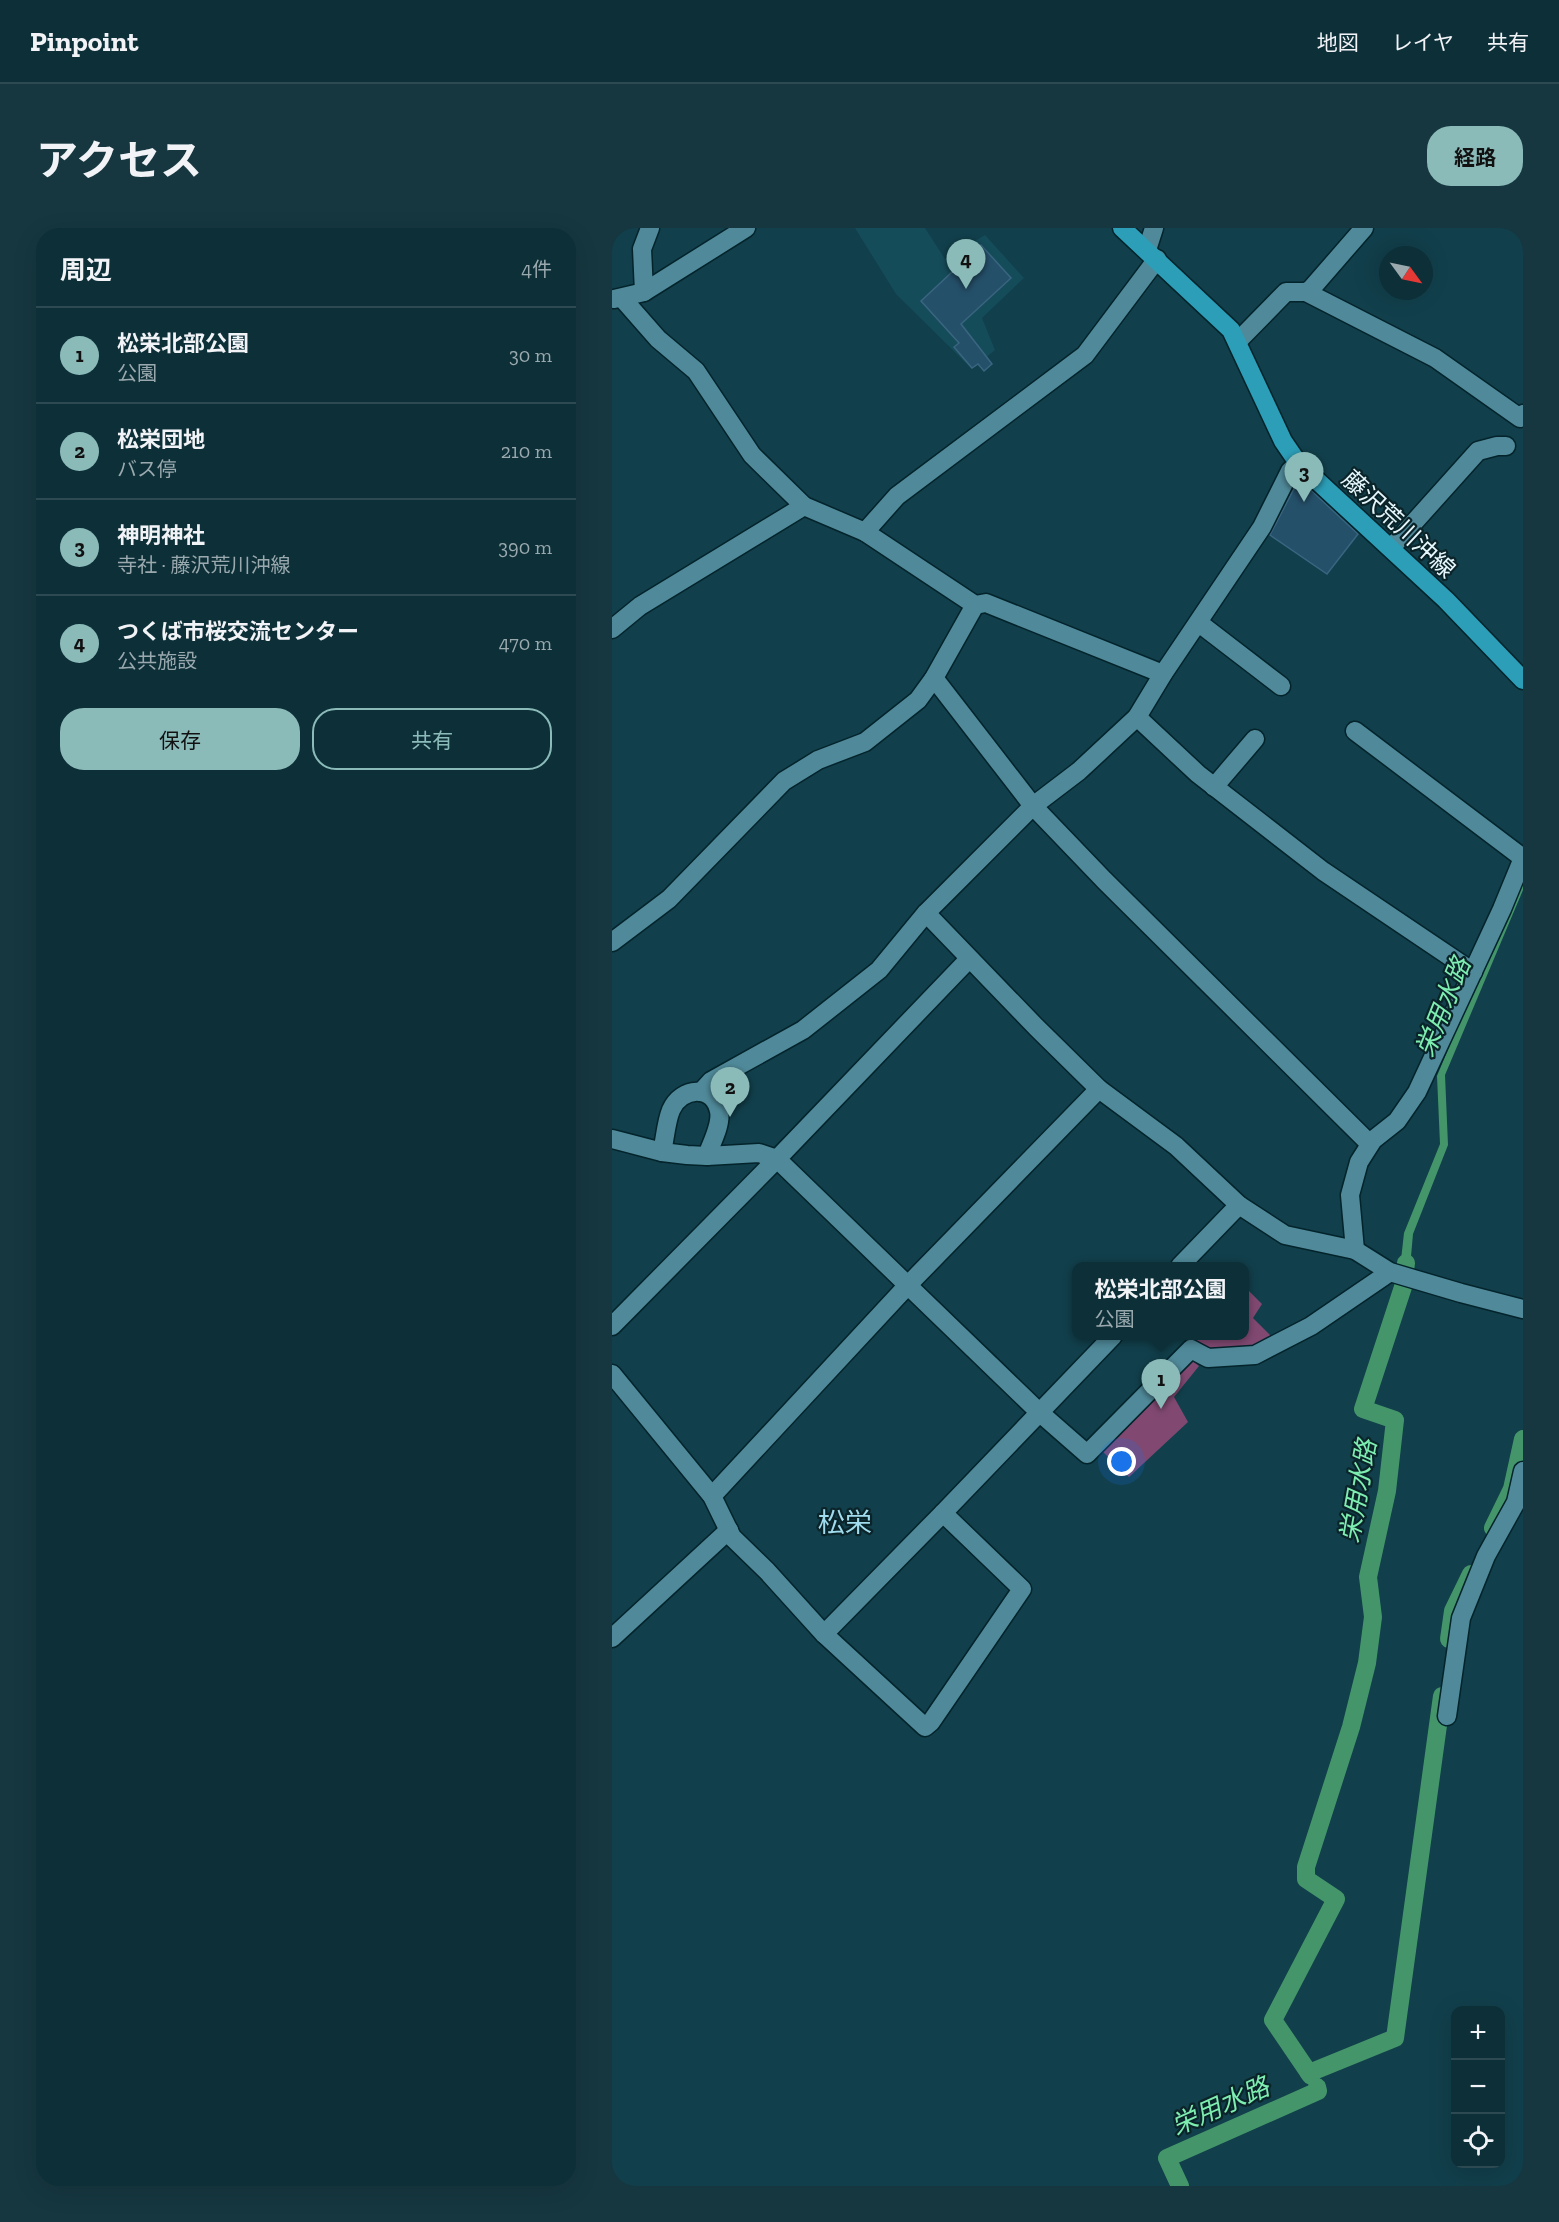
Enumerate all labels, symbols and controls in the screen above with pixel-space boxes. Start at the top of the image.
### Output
text: Pinpoint [30,25,138,58]
text: 地図 [1317,30,1359,55]
text: レイヤ [1392,30,1454,55]
text: 共有 [1487,30,1529,55]
button: 経路 [1427,126,1523,186]
text: アクセス [36,135,202,186]
pin: 4 [946,239,986,289]
north arrow [1379,246,1433,300]
text: 周辺 [60,254,112,286]
text: 4件 [521,257,552,281]
text: 松栄北部公園 [117,330,249,357]
text: 1 [75,343,84,367]
text: 30 m [509,343,552,367]
text: 公園 [117,361,157,385]
text: 松栄団地 [117,426,205,453]
text: 2 [74,439,85,463]
text: 210 m [501,439,552,463]
pin: 3 [1284,452,1324,502]
text: バス停 [117,457,177,481]
street label: 藤沢荒川沖線 [1336,464,1462,584]
text: 神明神社 [117,522,205,549]
text: 3 [74,535,85,559]
text: 390 m [498,535,552,559]
text: 寺社 · 藤沢荒川沖線 [117,553,290,577]
text: つくば市桜交流センター [117,618,359,645]
text: 4 [74,631,85,655]
text: 470 m [499,631,552,655]
text: 公共施設 [117,649,197,673]
button: 保存 [60,708,300,770]
button: 共有 [312,708,552,770]
water label: 栄用水路 [1409,951,1478,1061]
pin: 2 [710,1068,750,1117]
popup [1072,1262,1249,1340]
text: 松栄北部公園 [1094,1276,1227,1303]
text: 公園 [1094,1307,1134,1331]
pin: 1 [1142,1360,1180,1409]
water label: 栄用水路 [1333,1435,1383,1545]
your location [1107,1447,1136,1476]
district label: 松栄 [818,1507,872,1539]
map controls [1451,2006,1505,2168]
button: + [1451,2006,1505,2060]
button: − [1451,2060,1505,2114]
water label: 栄用水路 [1166,2069,1276,2142]
button: locate [1451,2114,1505,2168]

